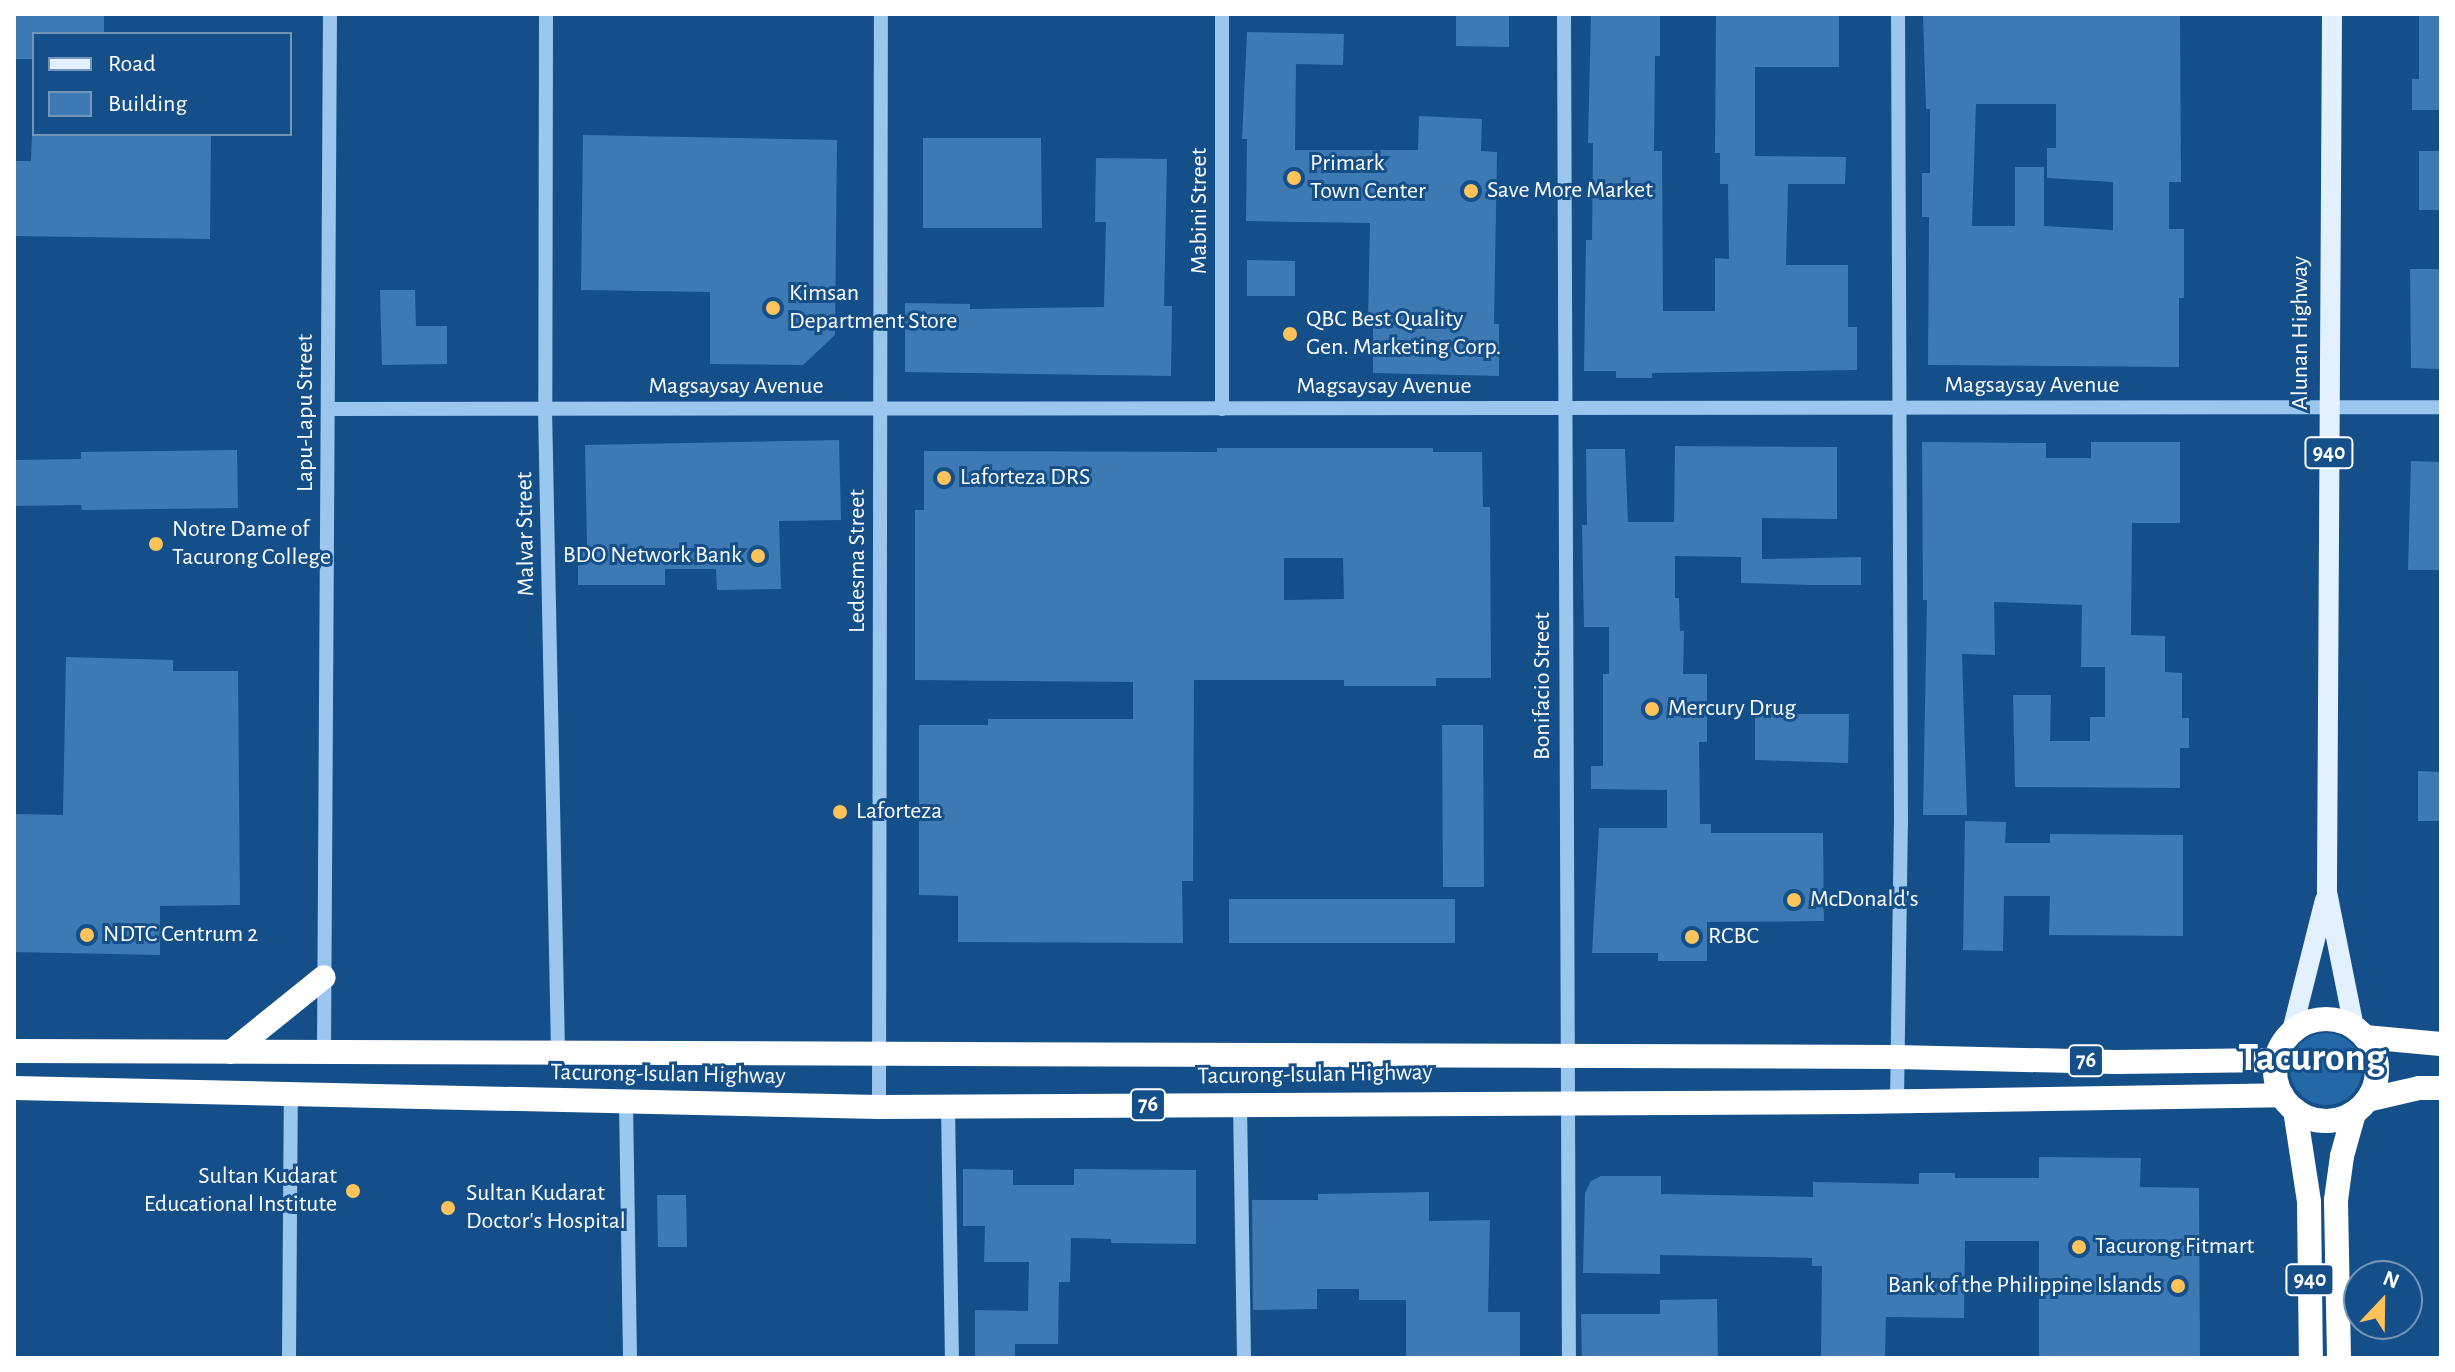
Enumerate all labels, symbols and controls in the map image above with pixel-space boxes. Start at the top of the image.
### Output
legend [32,32,292,136]
text: Road [108,52,156,76]
text: Building [108,92,187,116]
street label: Mabini Street [1186,148,1214,274]
place label: Primark Town Center [1310,150,1426,206]
marker: Primark Town Center [1285,169,1303,187]
place label: Save More Market [1487,177,1653,205]
marker: Save More Market [1462,182,1480,200]
street label: Alunan Highway [2287,256,2315,410]
place label: Kimsan Department Store [789,280,957,336]
marker: Kimsan Department Store [764,299,782,317]
place label: QBC Best Quality Gen. Marketing Corp. [1306,306,1501,362]
marker: QBC Best Quality Gen. Marketing Corp. [1281,325,1299,343]
street label: Lapu-Lapu Street [292,334,320,492]
street label: Magsaysay Avenue [1944,372,2120,400]
street label: Magsaysay Avenue [648,373,824,401]
street label: Magsaysay Avenue [1296,373,1472,401]
road number: 940 [2303,435,2355,471]
place label: Laforteza DRS [960,464,1090,492]
marker: Laforteza DRS [935,469,953,487]
street label: Malvar Street [511,472,541,596]
street label: Ledesma Street [844,489,872,633]
place label: Notre Dame of Tacurong College [172,516,331,572]
marker: Notre Dame of Tacurong College [147,535,165,553]
place label: BDO Network Bank [563,542,742,570]
marker: BDO Network Bank [749,547,767,565]
street label: Bonifacio Street [1529,612,1557,760]
place label: Mercury Drug [1668,695,1796,723]
marker: Mercury Drug [1643,700,1661,718]
place label: Laforteza [856,798,942,826]
marker: Laforteza [831,803,849,821]
place label: McDonald's [1810,886,1919,914]
marker: McDonald's [1785,891,1803,909]
place label: NDTC Centrum 2 [103,921,258,949]
place label: RCBC [1708,923,1759,951]
marker: NDTC Centrum 2 [78,926,96,944]
marker: RCBC [1683,928,1701,946]
district label: Tacurong [2238,1034,2386,1082]
road number: 76 [2066,1043,2106,1079]
street label: Tacurong-Isulan Highway [550,1059,786,1091]
street label: Tacurong-Isulan Highway [1197,1059,1433,1091]
road number: 76 [1128,1087,1168,1123]
place label: Sultan Kudarat Educational Institute [144,1163,337,1219]
place label: Sultan Kudarat Doctor's Hospital [466,1180,626,1236]
marker: Sultan Kudarat Educational Institute [344,1182,362,1200]
marker: Sultan Kudarat Doctor's Hospital [437,1197,459,1219]
place label: Tacurong Fitmart [2095,1233,2254,1261]
marker: Tacurong Fitmart [2070,1238,2088,1256]
north arrow [2343,1260,2423,1340]
road number: 940 [2284,1262,2336,1298]
text: N [2380,1267,2402,1293]
place label: Bank of the Philippine Islands [1888,1272,2162,1300]
marker: Bank of the Philippine Islands [2169,1277,2187,1295]

